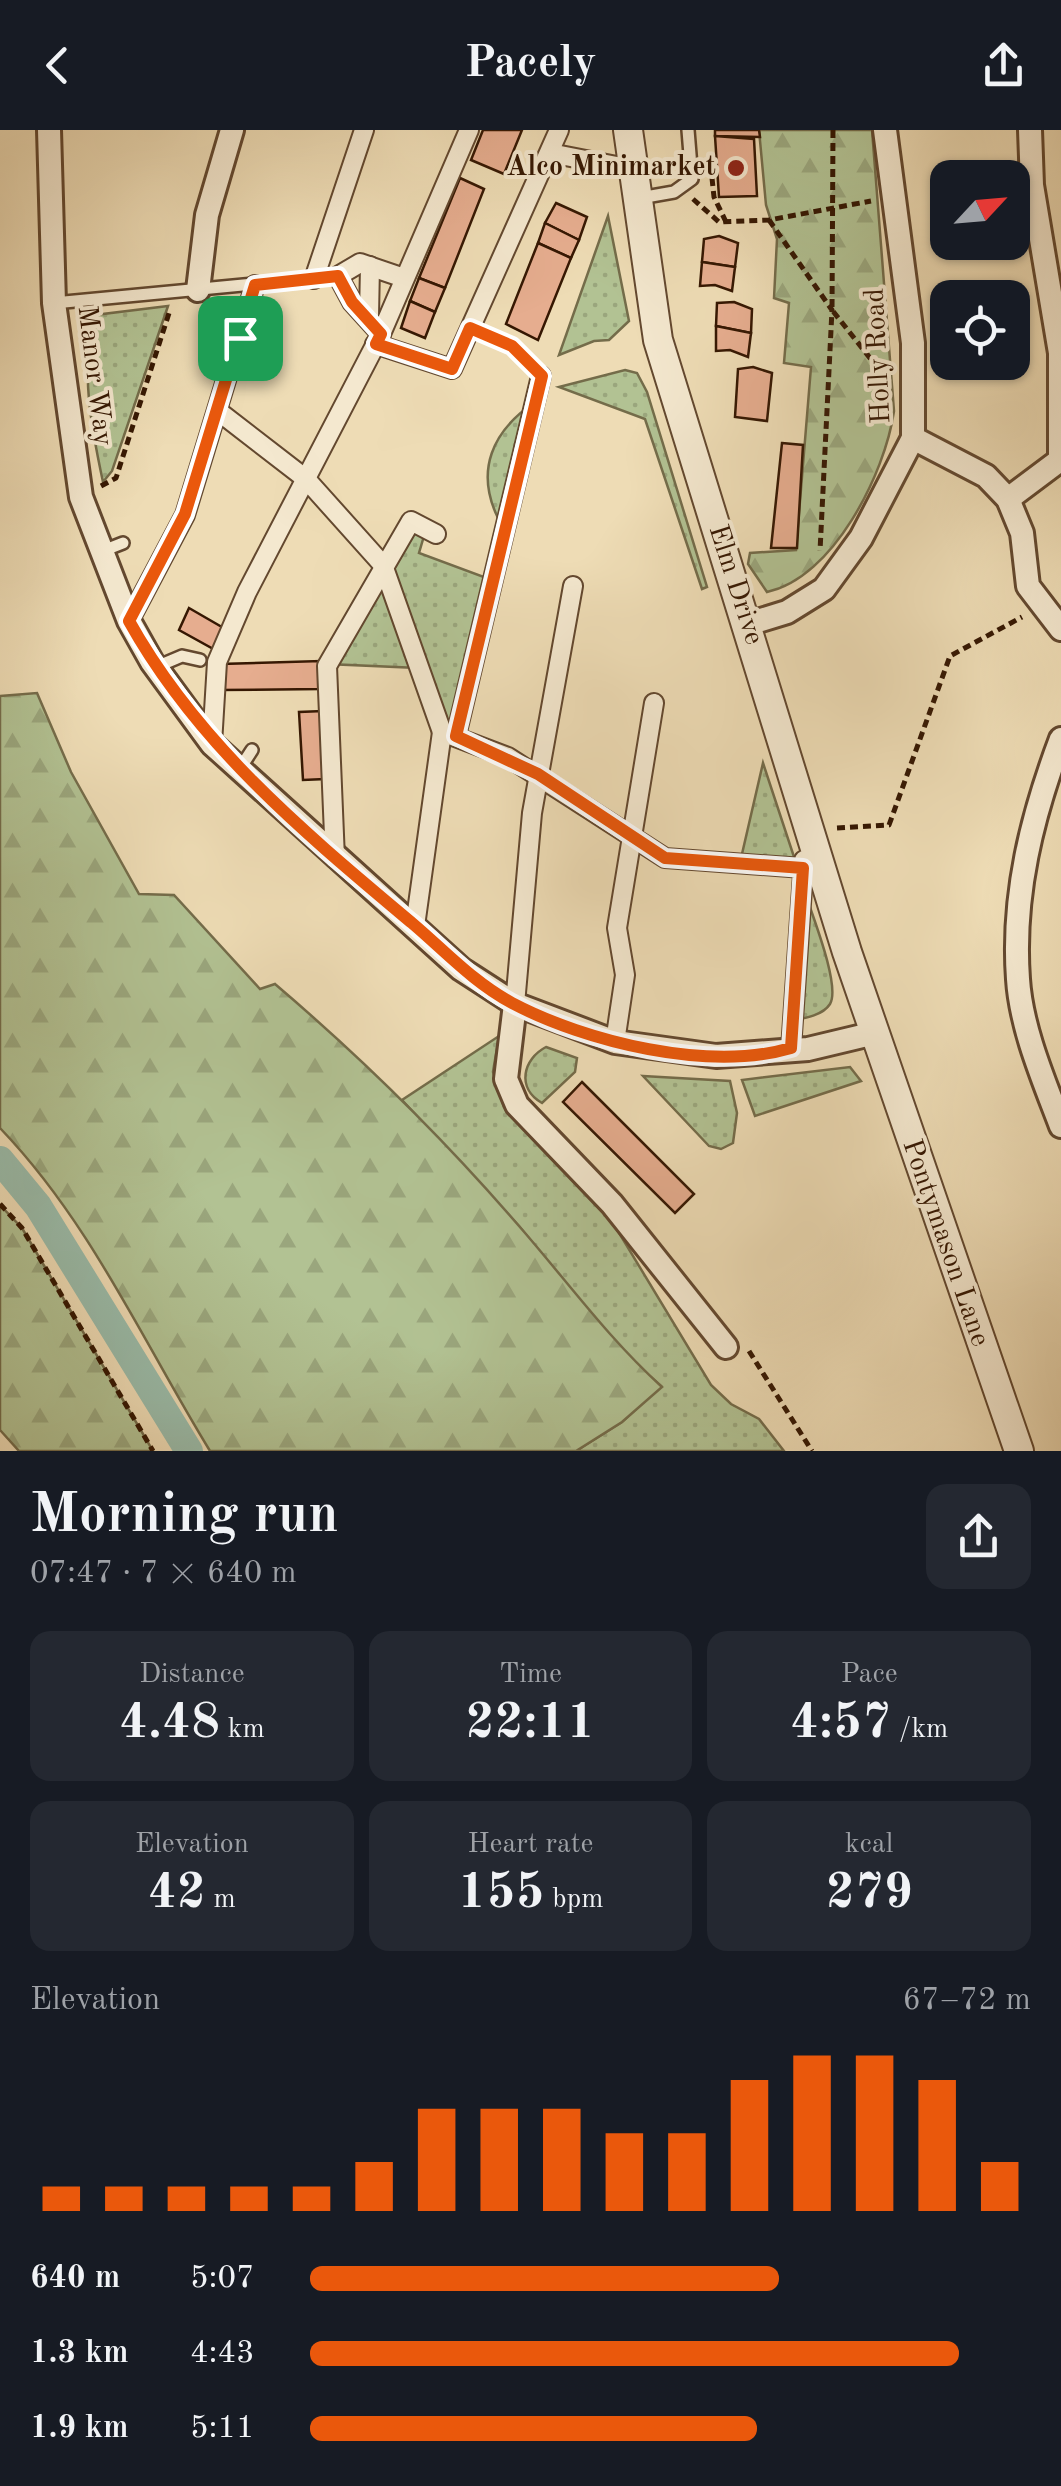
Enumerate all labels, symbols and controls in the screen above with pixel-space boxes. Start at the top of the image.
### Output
icon: back [30,38,85,93]
icon: share [976,38,1031,93]
text: Pacely [464,42,597,87]
place label: Alco Minimarket [506,154,716,182]
marker: Alco Minimarket [725,157,747,179]
north arrow [930,160,1030,260]
map controls [930,160,1030,380]
button: locate [930,280,1030,380]
street label: Holly Road [861,287,897,425]
pin [198,296,283,381]
street label: Manor Way [71,304,117,448]
icon: arrive [213,311,268,366]
street label: Elm Drive [702,522,768,648]
street label: Pontymason Lane [896,1136,994,1350]
button: share [926,1484,1031,1589]
text: Morning run [30,1489,339,1544]
text: 07:47 · 7 × 640 m [30,1558,297,1590]
text: Distance [139,1661,245,1689]
text: Time [499,1661,562,1689]
text: Pace [841,1661,898,1689]
text: 4.48 [119,1699,220,1749]
text: 22:11 [465,1699,595,1749]
text: 4:57 [790,1699,891,1749]
text: km [220,1716,265,1744]
text: /km [891,1716,948,1744]
text: Elevation [135,1831,249,1859]
text: Heart rate [468,1831,593,1859]
text: kcal [845,1831,893,1859]
text: 42 [148,1869,206,1919]
text: 155 [458,1869,545,1919]
text: 279 [826,1869,913,1919]
text: m [206,1886,236,1914]
text: bpm [545,1886,603,1914]
text: Elevation [30,1985,160,2017]
text: 67–72 m [903,1985,1031,2017]
text: 640 m [30,2263,120,2295]
text: 5:07 [190,2263,255,2295]
text: 1.3 km [30,2338,129,2370]
text: 4:43 [190,2338,255,2370]
text: 1.9 km [30,2413,129,2445]
text: 5:11 [190,2413,255,2445]

